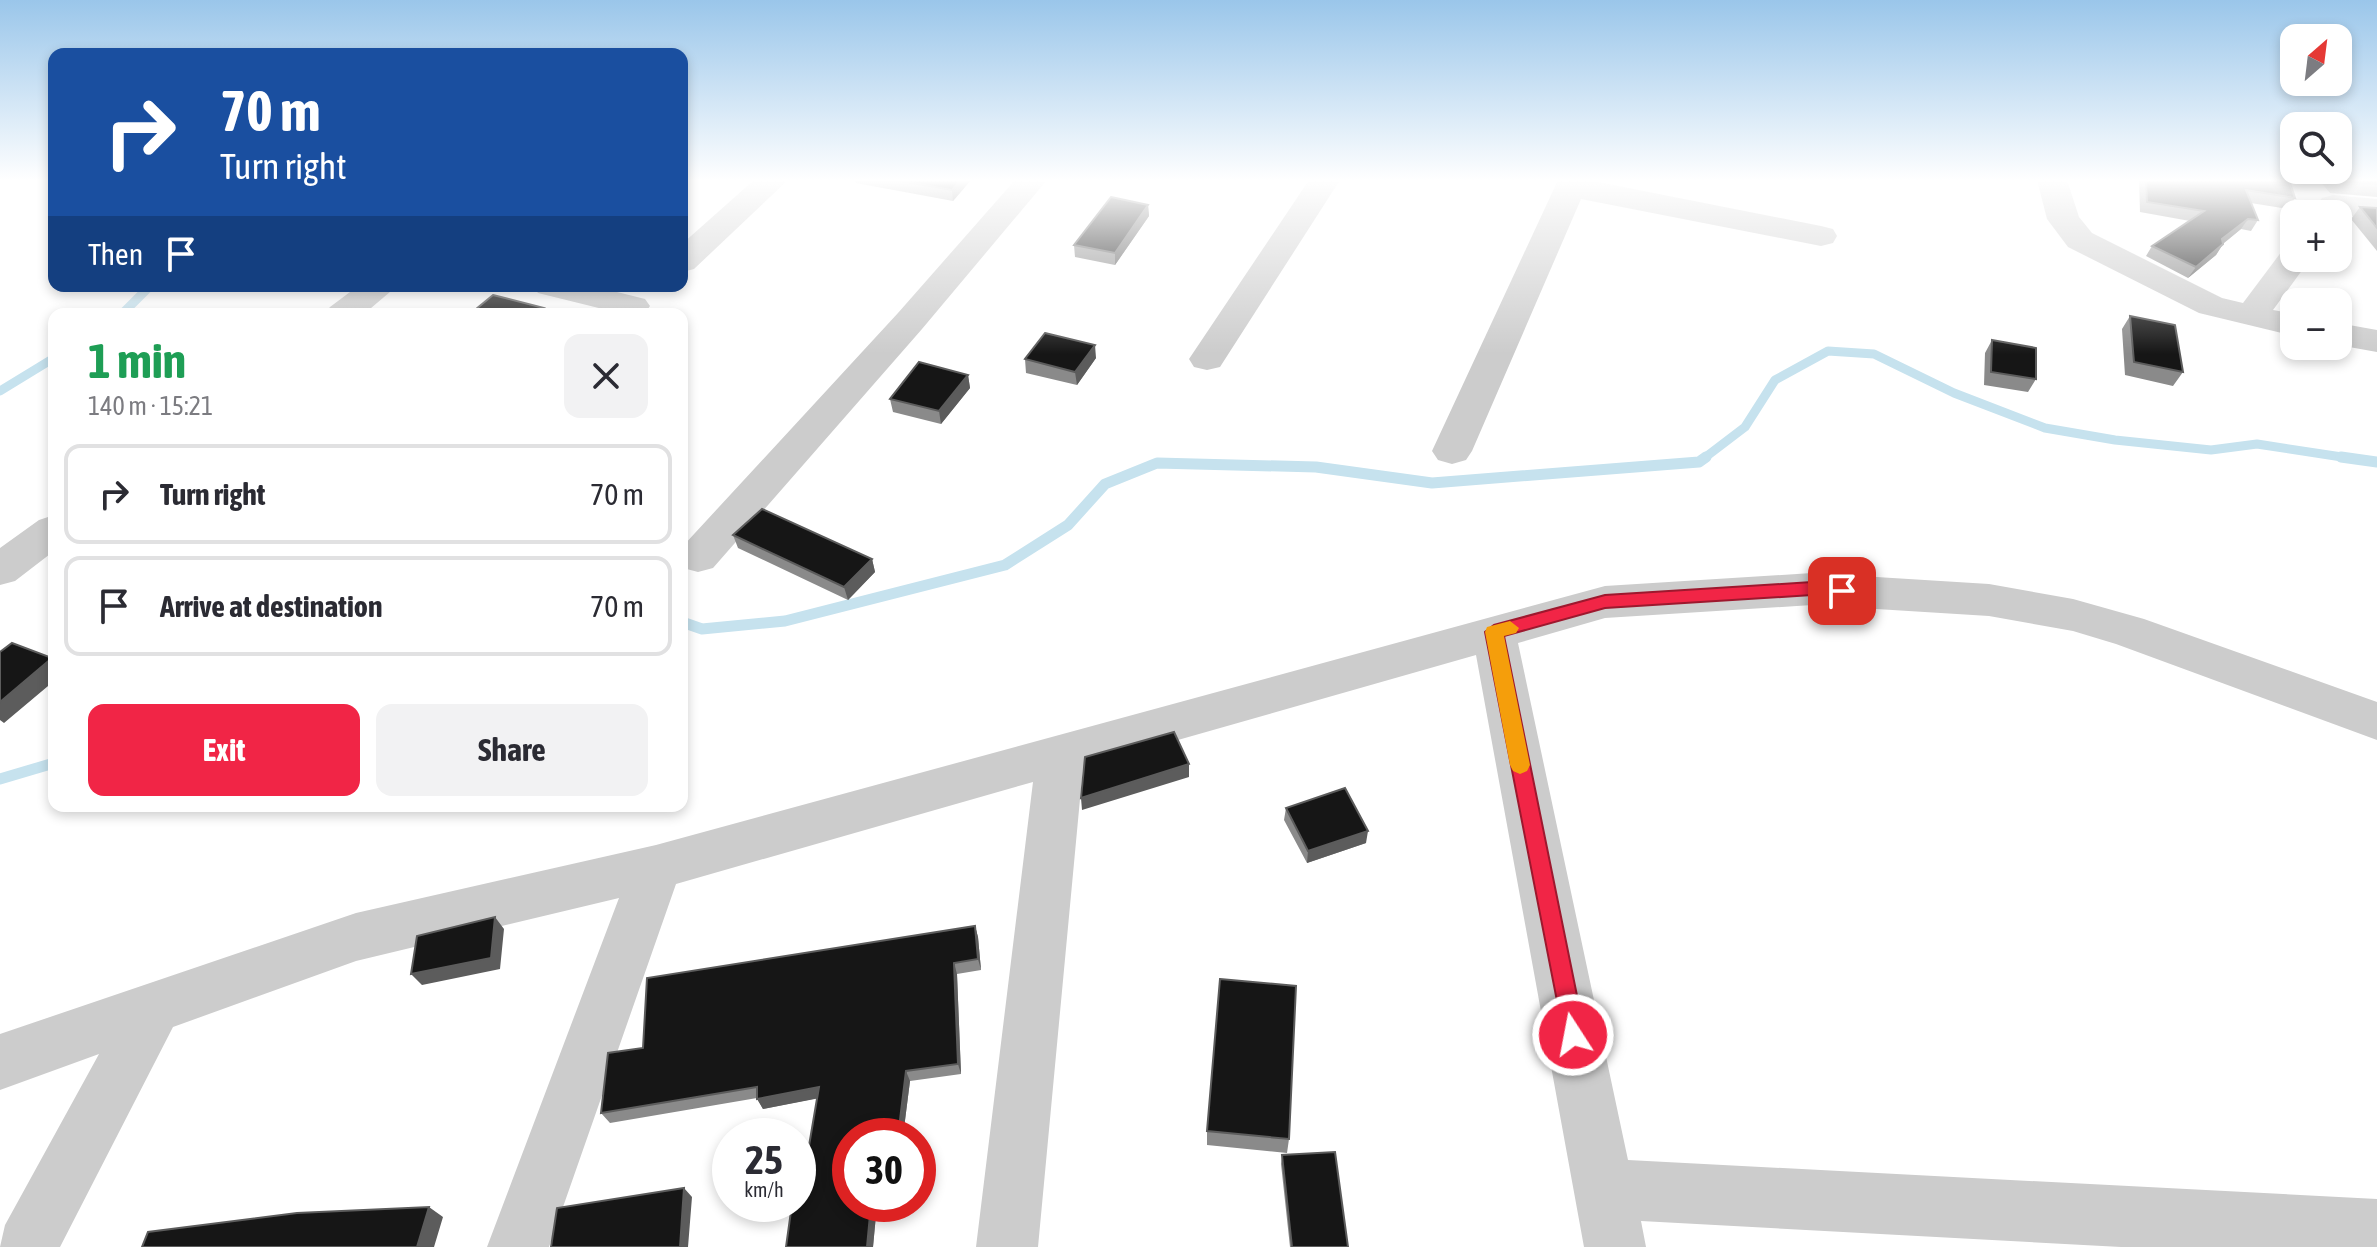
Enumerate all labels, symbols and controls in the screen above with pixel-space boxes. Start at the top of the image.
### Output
north arrow [2280,24,2352,96]
map controls [2280,24,2352,360]
text: 70 m [220,79,321,143]
icon: right [88,80,192,184]
button: search [2280,112,2352,184]
text: Turn right [220,145,347,187]
button: + [2280,200,2352,272]
icon: arrive [159,232,203,276]
text: Then [88,237,143,271]
button: − [2280,288,2352,360]
text: 1 min [88,333,186,388]
button: close [564,334,648,418]
text: 140 m · 15:21 [88,391,213,421]
icon: right [92,472,136,516]
text: Turn right [160,477,266,511]
text: 70 m [590,477,644,511]
pin [1808,557,1876,625]
icon: arrive [1820,569,1864,613]
icon: arrive [92,584,136,628]
text: Arrive at destination [160,589,382,623]
text: 70 m [590,589,644,623]
button: Exit [88,704,360,796]
button: Share [376,704,648,796]
position arrow [1531,993,1615,1077]
speed limit sign: 30 [832,1118,936,1222]
text: 25 [745,1137,783,1182]
text: km/h [744,1178,784,1201]

